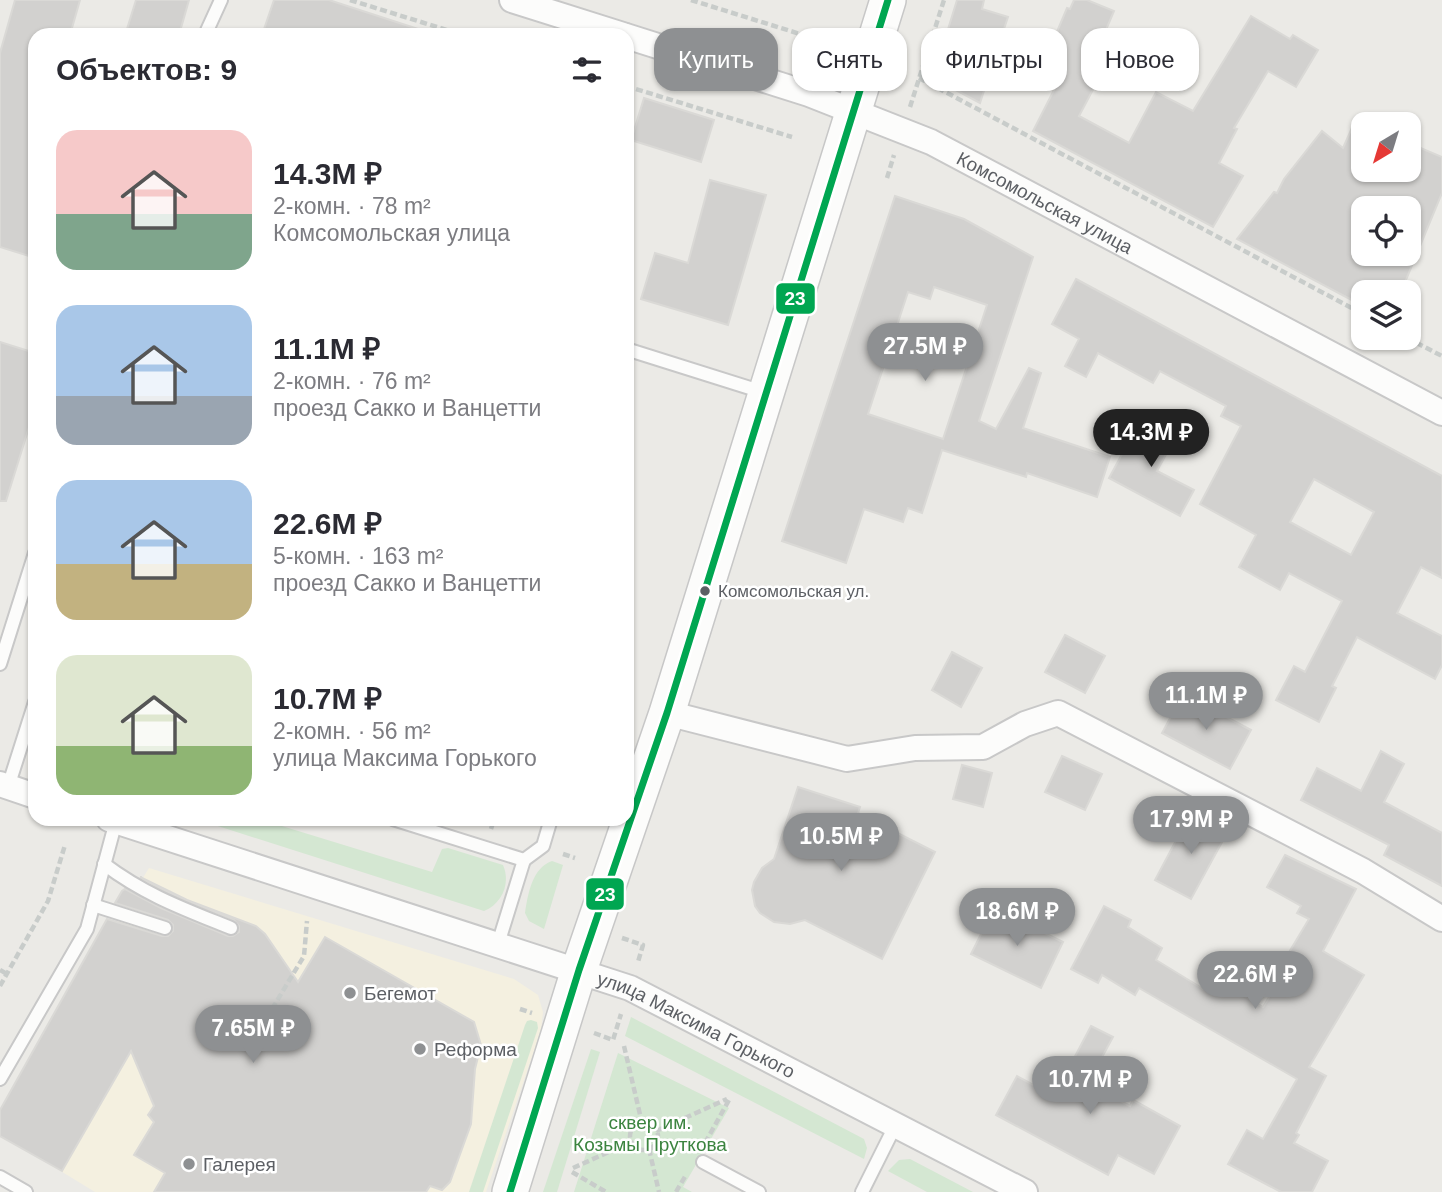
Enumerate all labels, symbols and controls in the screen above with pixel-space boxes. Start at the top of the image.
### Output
chip: Купить [654,28,778,91]
chip: Снять [792,28,907,91]
chip: Фильтры [921,28,1067,91]
chip: Новое [1081,28,1199,91]
icon: filters [568,51,606,89]
text: Объектов: 9 [56,53,237,86]
north arrow [1351,112,1421,182]
map controls [1351,112,1421,350]
street label: Комсомольская улица [953,147,1137,258]
text: 14.3M ₽ [273,157,382,190]
icon: home [112,158,196,242]
text: 2-комн. · 78 m² [273,193,431,219]
button: locate [1351,196,1421,266]
text: Комсомольская улица [273,220,510,246]
button: layers [1351,280,1421,350]
line badge: 23 [775,282,816,315]
text: 23 [784,288,806,309]
pin: 27.5M ₽ [860,324,990,383]
text: 11.1M ₽ [273,332,381,365]
icon: home [112,333,196,417]
text: 27.5M ₽ [883,333,967,359]
text: 2-комн. · 76 m² [273,368,431,394]
text: проезд Сакко и Ванцетти [273,395,541,421]
pin: 14.3M ₽ [1086,410,1216,469]
text: 14.3M ₽ [1109,419,1193,445]
text: 22.6M ₽ [273,507,382,540]
icon: home [112,508,196,592]
text: 5-комн. · 163 m² [273,543,444,569]
text: проезд Сакко и Ванцетти [273,570,541,596]
place label: Комсомольская ул. [718,582,869,601]
marker: Комсомольская ул. [698,584,712,598]
pin: 11.1M ₽ [1141,672,1271,732]
text: 10.7M ₽ [273,682,382,715]
text: 11.1M ₽ [1165,682,1247,708]
icon: home [112,683,196,767]
text: 2-комн. · 56 m² [273,718,431,744]
text: улица Максима Горького [273,745,537,771]
pin: 17.9M ₽ [1126,796,1256,856]
text: 17.9M ₽ [1149,806,1233,832]
pin: 10.5M ₽ [776,814,906,873]
text: 10.5M ₽ [799,823,883,849]
line badge: 23 [585,877,625,911]
text: 23 [594,884,616,905]
pin: 18.6M ₽ [952,888,1082,948]
text: 18.6M ₽ [975,898,1059,924]
pin: 22.6M ₽ [1190,951,1320,1011]
text: 22.6M ₽ [1213,961,1297,987]
street label: улица Максима Горького [595,968,799,1082]
place label: Бегемот [364,983,436,1004]
marker: Бегемот [342,985,358,1001]
pin: 7.65M ₽ [188,1006,318,1065]
text: 7.65M ₽ [211,1015,295,1041]
place label: Реформа [434,1039,517,1060]
marker: Реформа [412,1041,428,1057]
pin: 10.7M ₽ [1025,1056,1155,1116]
text: 10.7M ₽ [1048,1066,1132,1092]
park label: сквер им. Козьмы Пруткова [573,1112,727,1155]
place label: Галерея [203,1154,276,1175]
marker: Галерея [181,1156,197,1172]

